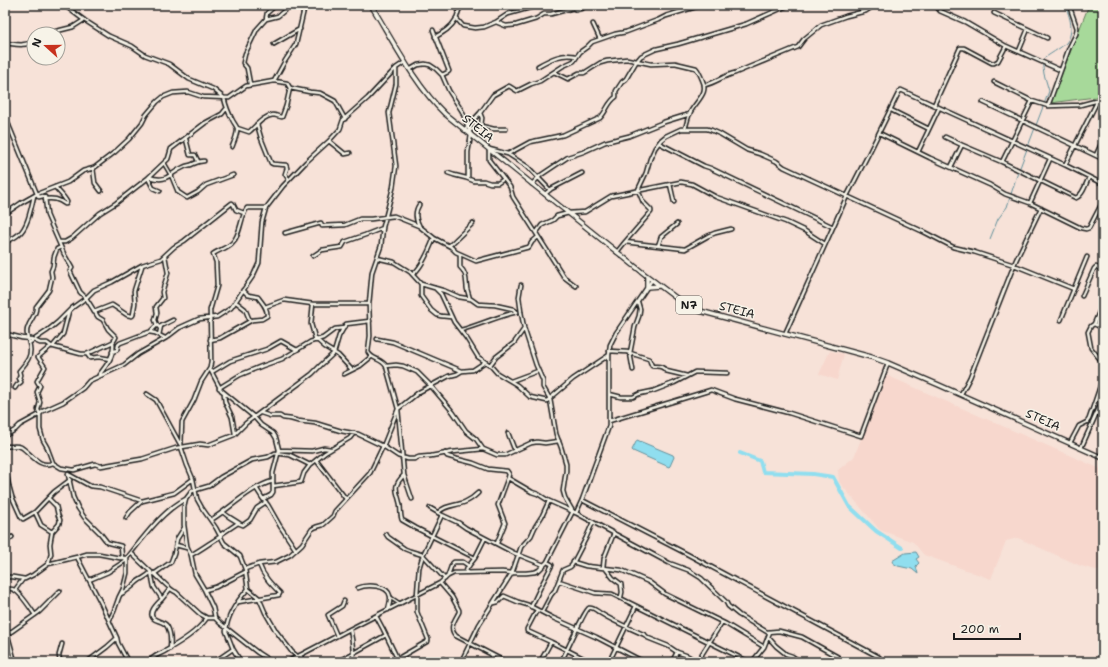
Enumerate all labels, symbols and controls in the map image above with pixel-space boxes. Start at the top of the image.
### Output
north arrow [26,26,66,66]
text: N [29,36,46,49]
street label: STEIA [459,110,497,146]
road number: N7 [676,296,702,314]
street label: STEIA [717,298,757,322]
street label: STEIA [1023,405,1063,435]
scale bar [954,615,1020,641]
text: 200 m [960,621,999,637]

